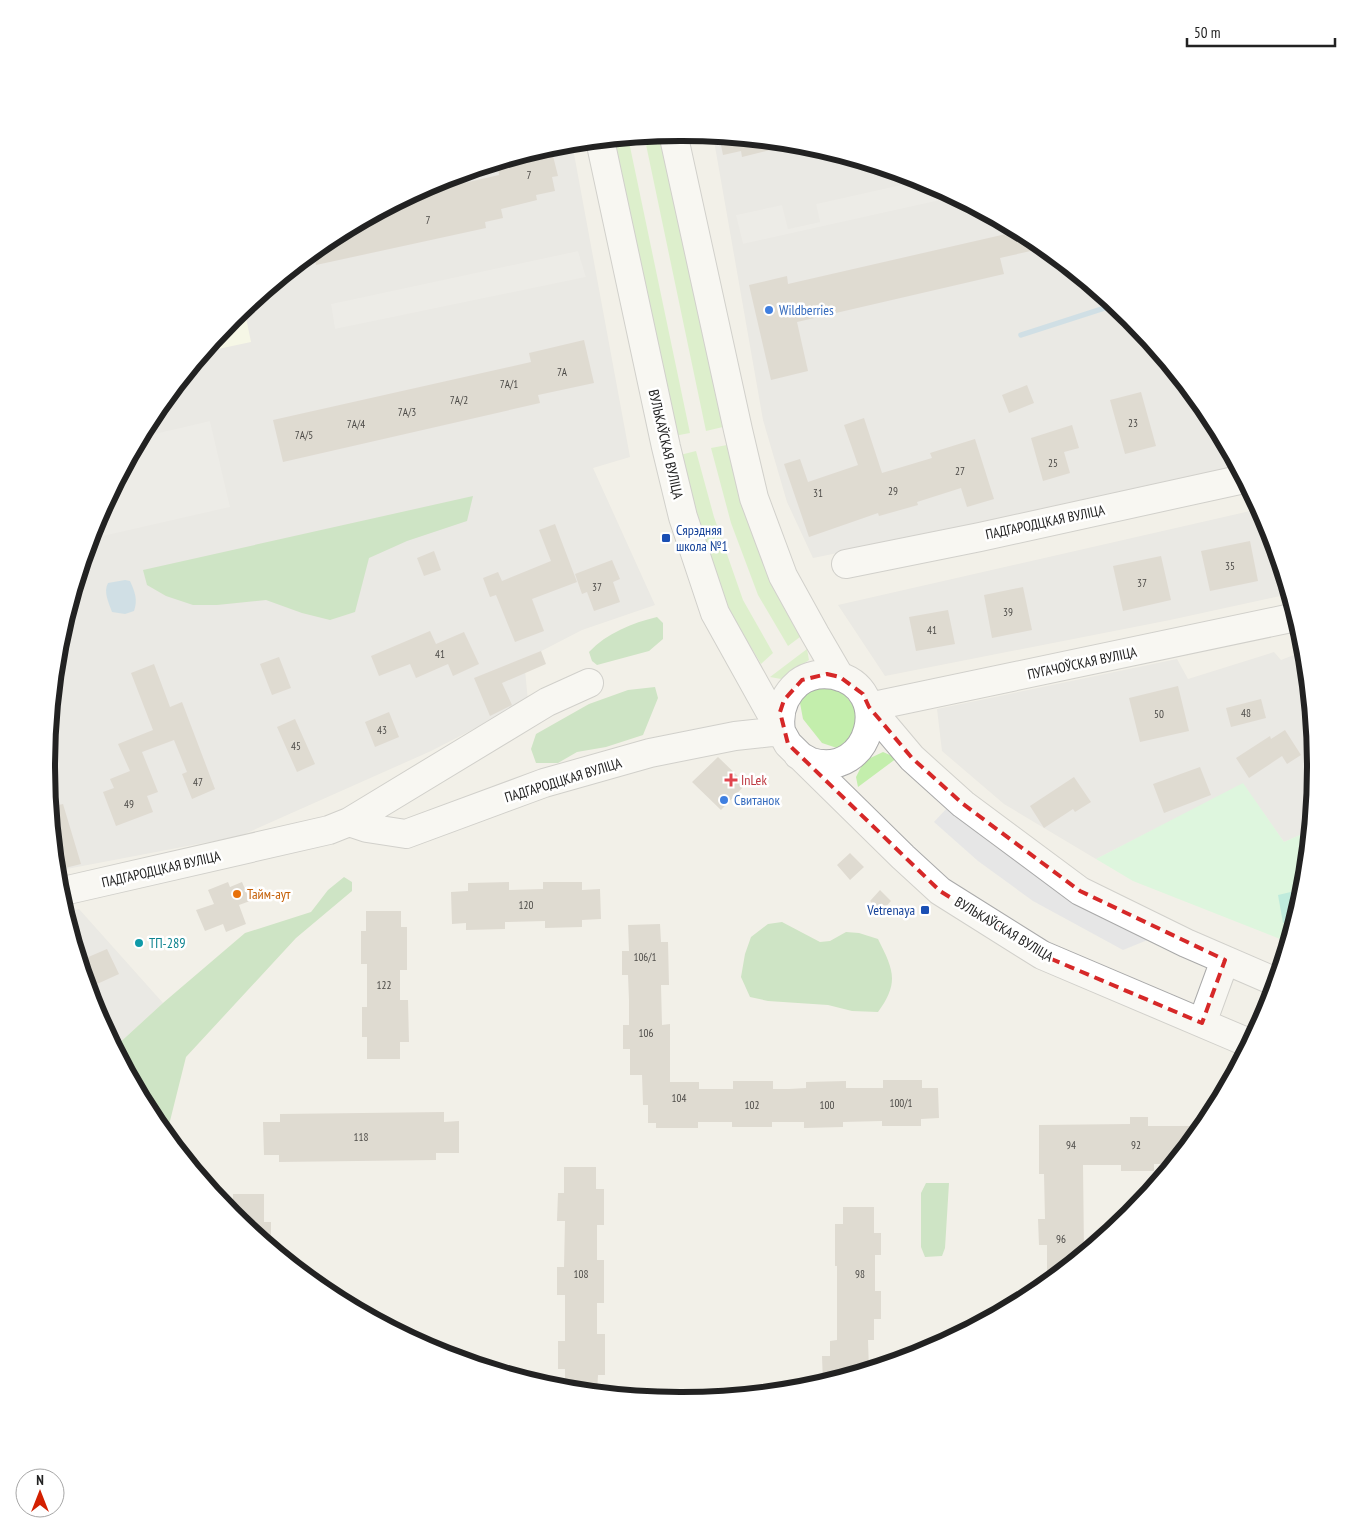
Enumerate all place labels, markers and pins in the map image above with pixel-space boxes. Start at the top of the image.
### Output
place label: Wildberries [779,301,834,319]
marker: Wildberries [763,304,775,316]
place label: Сярэдняя школа №1 [676,521,728,555]
marker: Сярэдняя школа №1 [660,532,672,544]
place label: InLek [741,771,767,789]
marker: InLek [725,774,737,786]
place label: Свитанок [734,791,780,809]
marker: Свитанок [718,794,730,806]
place label: Тайм-аут [247,885,291,903]
marker: Тайм-аут [231,888,243,900]
place label: Vetrenaya [866,901,915,919]
marker: Vetrenaya [919,904,931,916]
place label: ТП-289 [149,934,186,952]
marker: ТП-289 [133,937,145,949]

